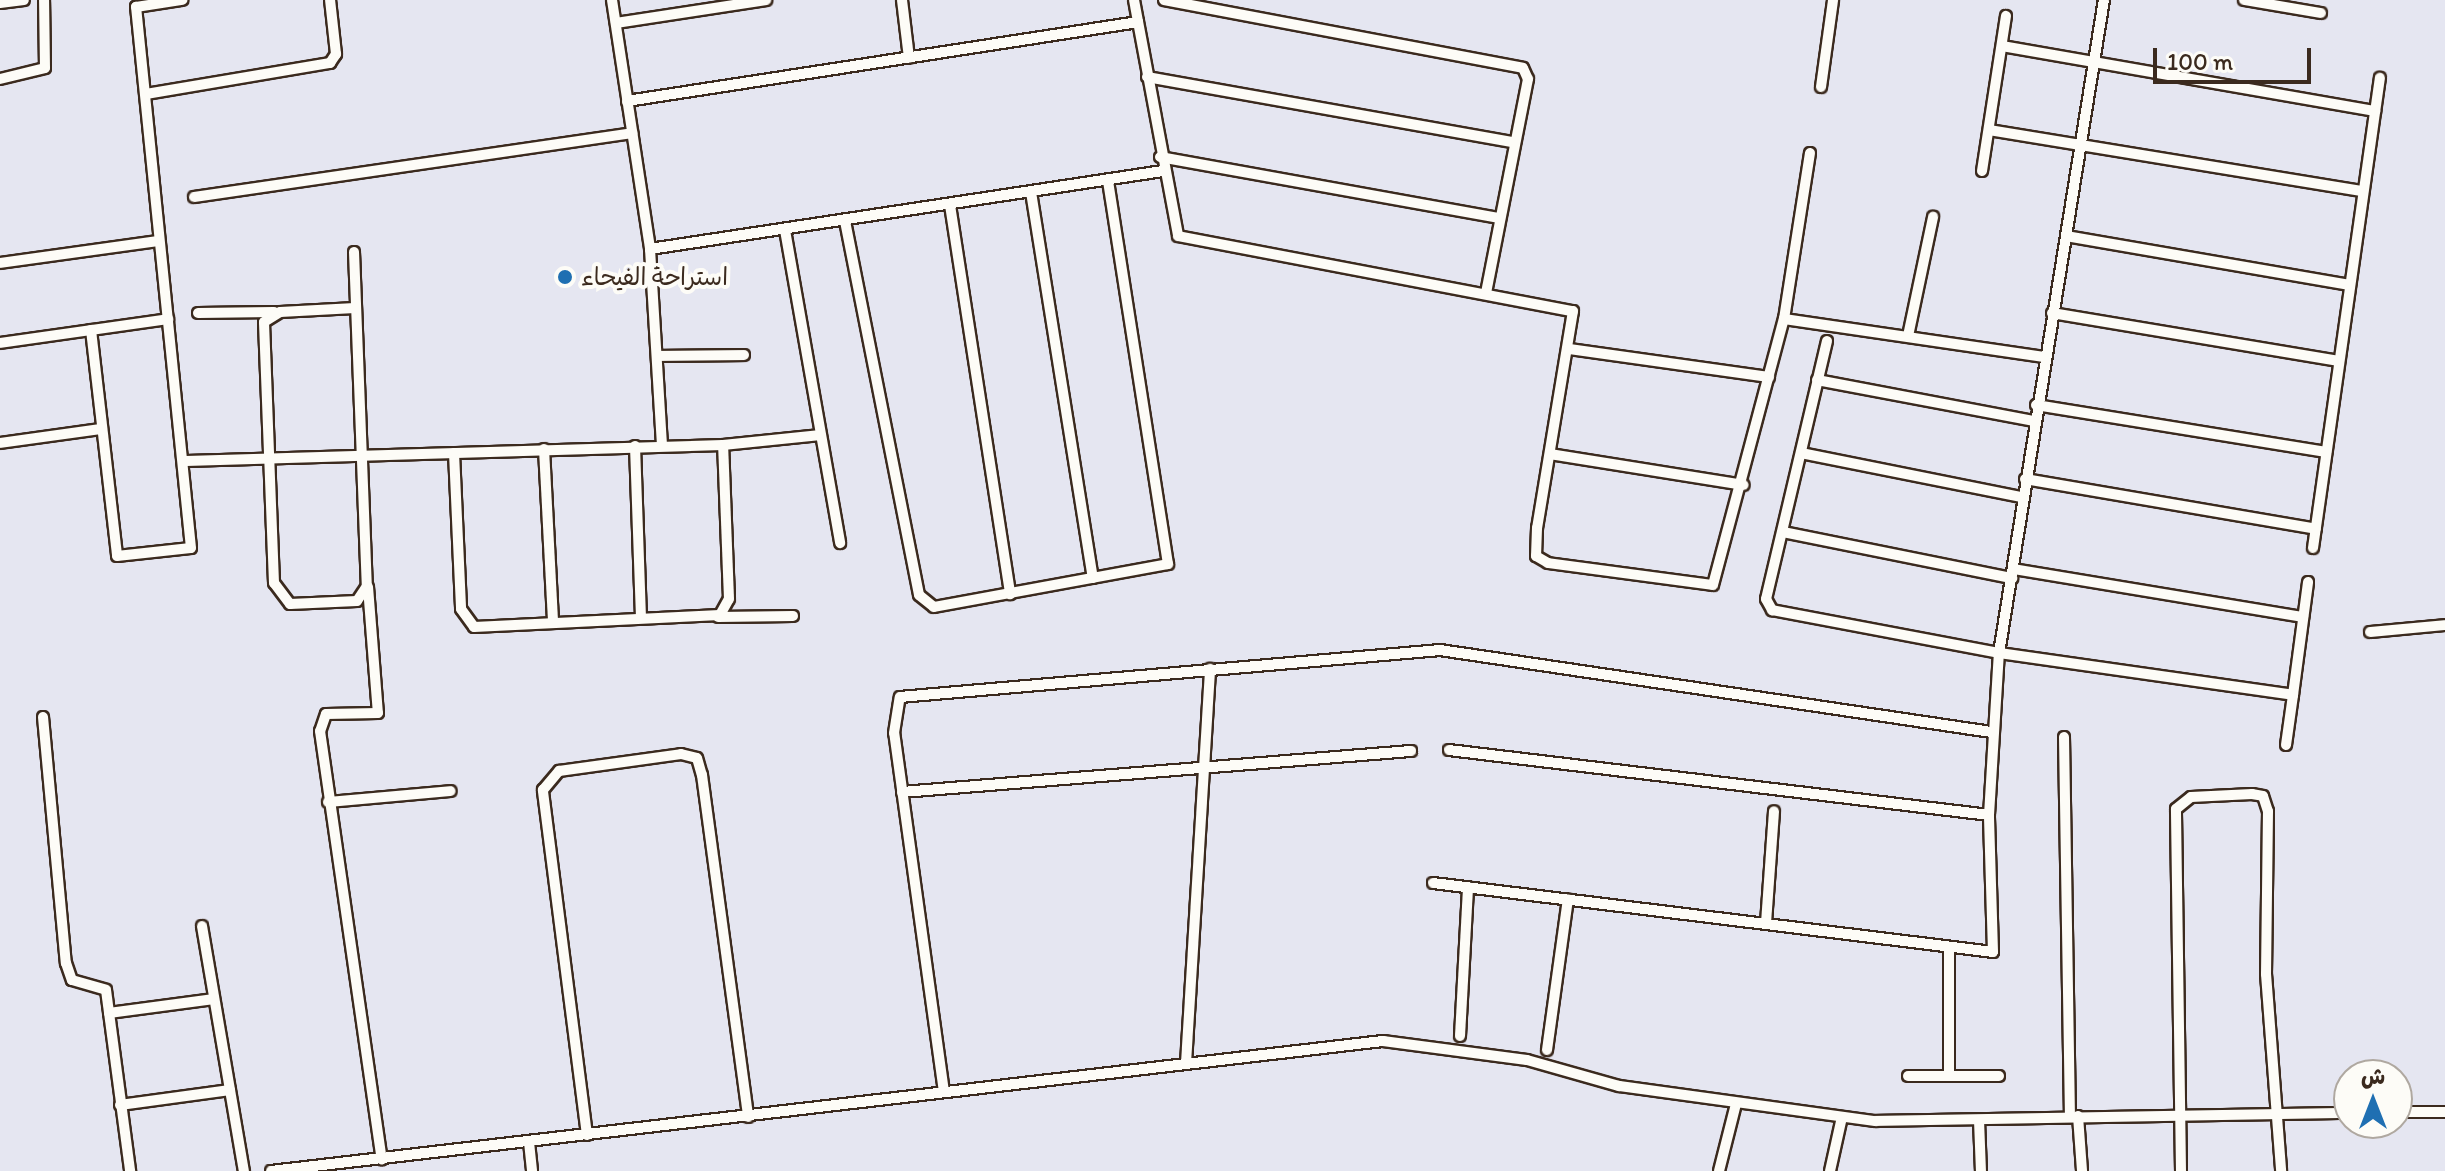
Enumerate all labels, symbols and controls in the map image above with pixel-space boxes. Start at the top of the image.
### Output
scale bar [2157,32,2315,82]
text: 100 m [2167,47,2233,76]
place label: استراحة الفيحاء [581,263,728,291]
marker: استراحة الفيحاء [556,268,574,286]
north arrow [2333,1059,2413,1139]
text: ش [2361,1063,2385,1090]

